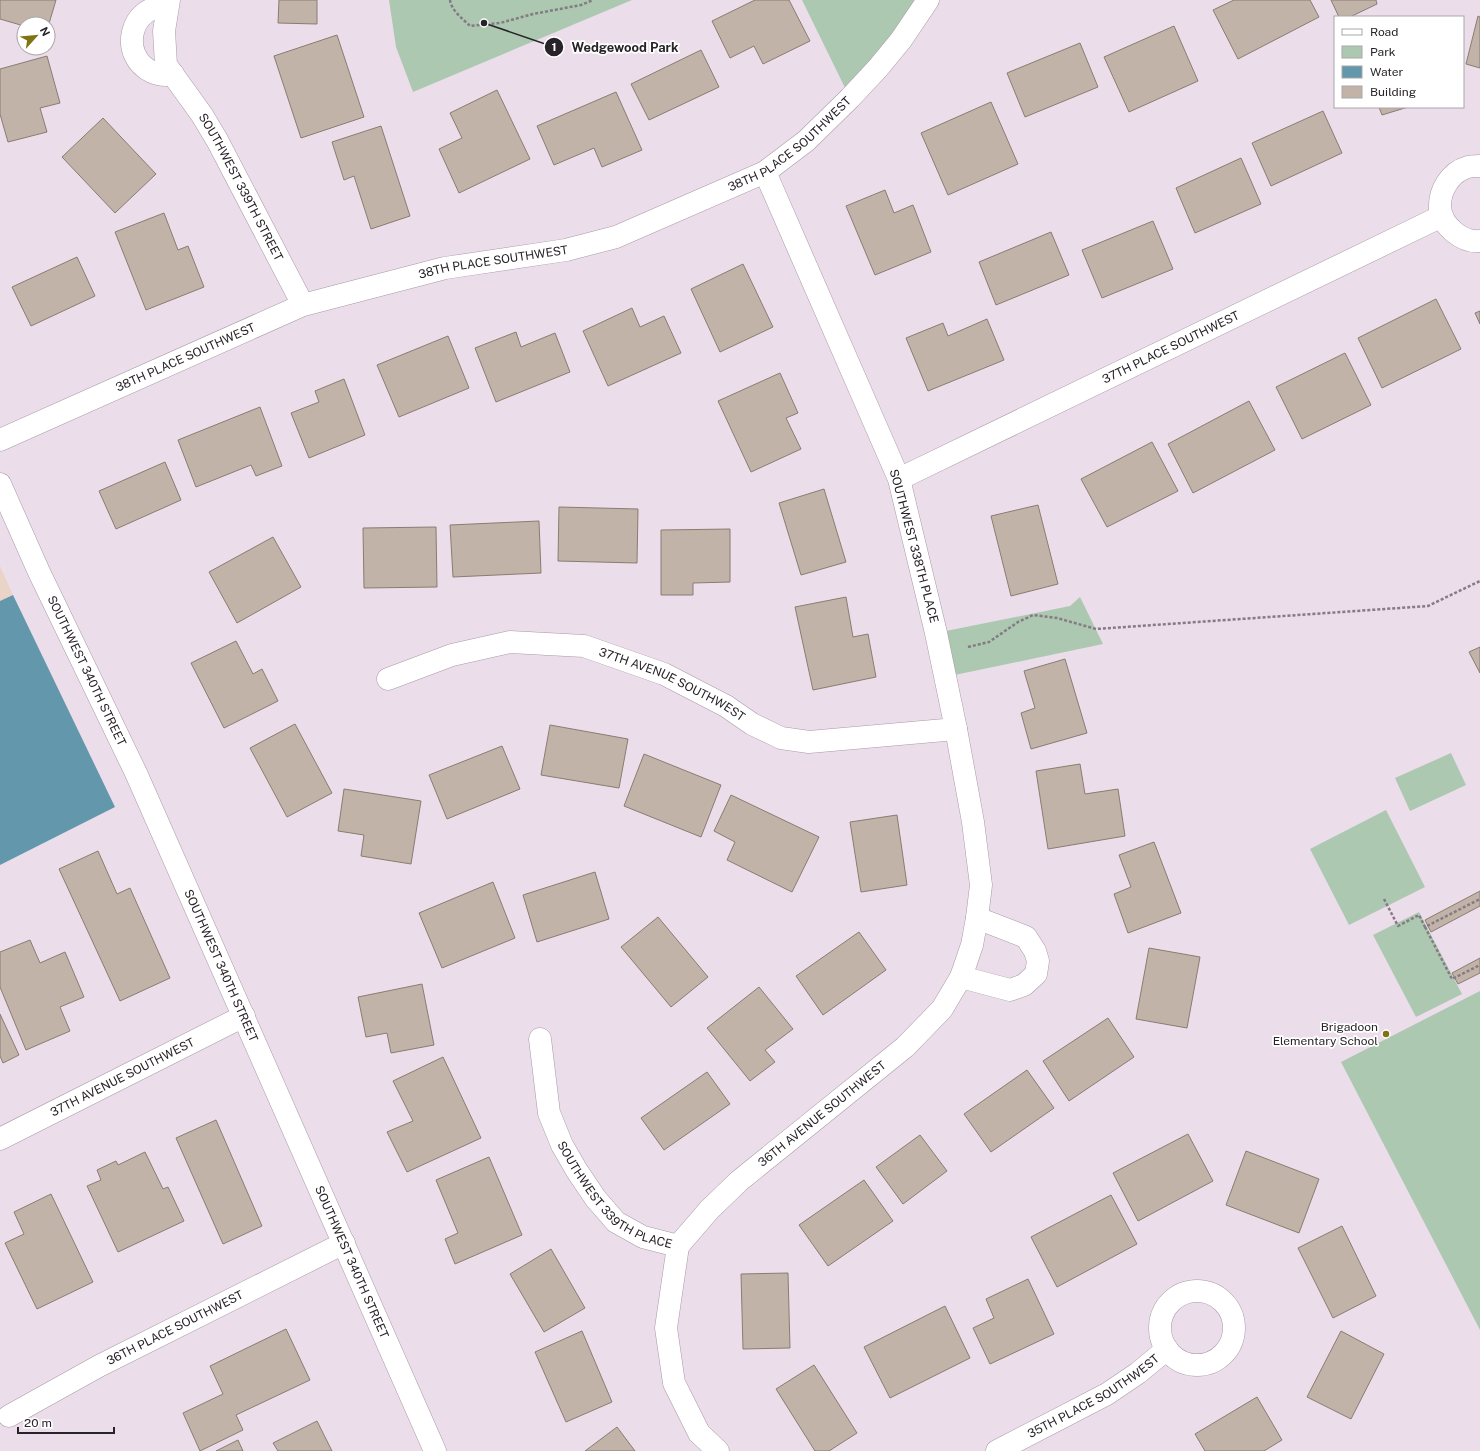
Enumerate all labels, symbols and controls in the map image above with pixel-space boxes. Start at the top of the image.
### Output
north arrow [16,16,56,56]
legend [1334,16,1464,108]
text: N [38,25,52,38]
text: Road [1370,25,1398,39]
callout: Wedgewood Park [544,35,687,60]
text: 1 [551,40,557,54]
text: Wedgewood Park [572,40,679,55]
text: Park [1370,45,1396,59]
text: Water [1370,65,1404,79]
text: Building [1370,85,1416,99]
street label: 38TH PLACE SOUTHWEST [726,94,854,194]
street label: SOUTHWEST 339TH STREET [196,111,286,263]
street label: 38TH PLACE SOUTHWEST [417,243,569,282]
street label: 37TH PLACE SOUTHWEST [1100,308,1242,386]
street label: 38TH PLACE SOUTHWEST [114,320,257,395]
street label: SOUTHWEST 338TH PLACE [887,468,941,624]
street label: SOUTHWEST 340TH STREET [44,593,129,748]
street label: 37TH AVENUE SOUTHWEST [597,645,748,724]
street label: SOUTHWEST 340TH STREET [181,887,261,1044]
place label: Brigadoon Elementary School [1273,1020,1378,1048]
marker: Brigadoon Elementary School [1381,1029,1391,1039]
street label: 37TH AVENUE SOUTHWEST [48,1035,197,1119]
street label: 36TH AVENUE SOUTHWEST [755,1058,889,1170]
street label: SOUTHWEST 339TH PLACE [554,1139,674,1251]
street label: SOUTHWEST 340TH STREET [312,1184,391,1341]
street label: 36TH PLACE SOUTHWEST [104,1288,246,1368]
street label: 35TH PLACE SOUTHWEST [1025,1351,1162,1441]
scale bar [18,1409,114,1435]
text: 20 m [24,1416,52,1430]

